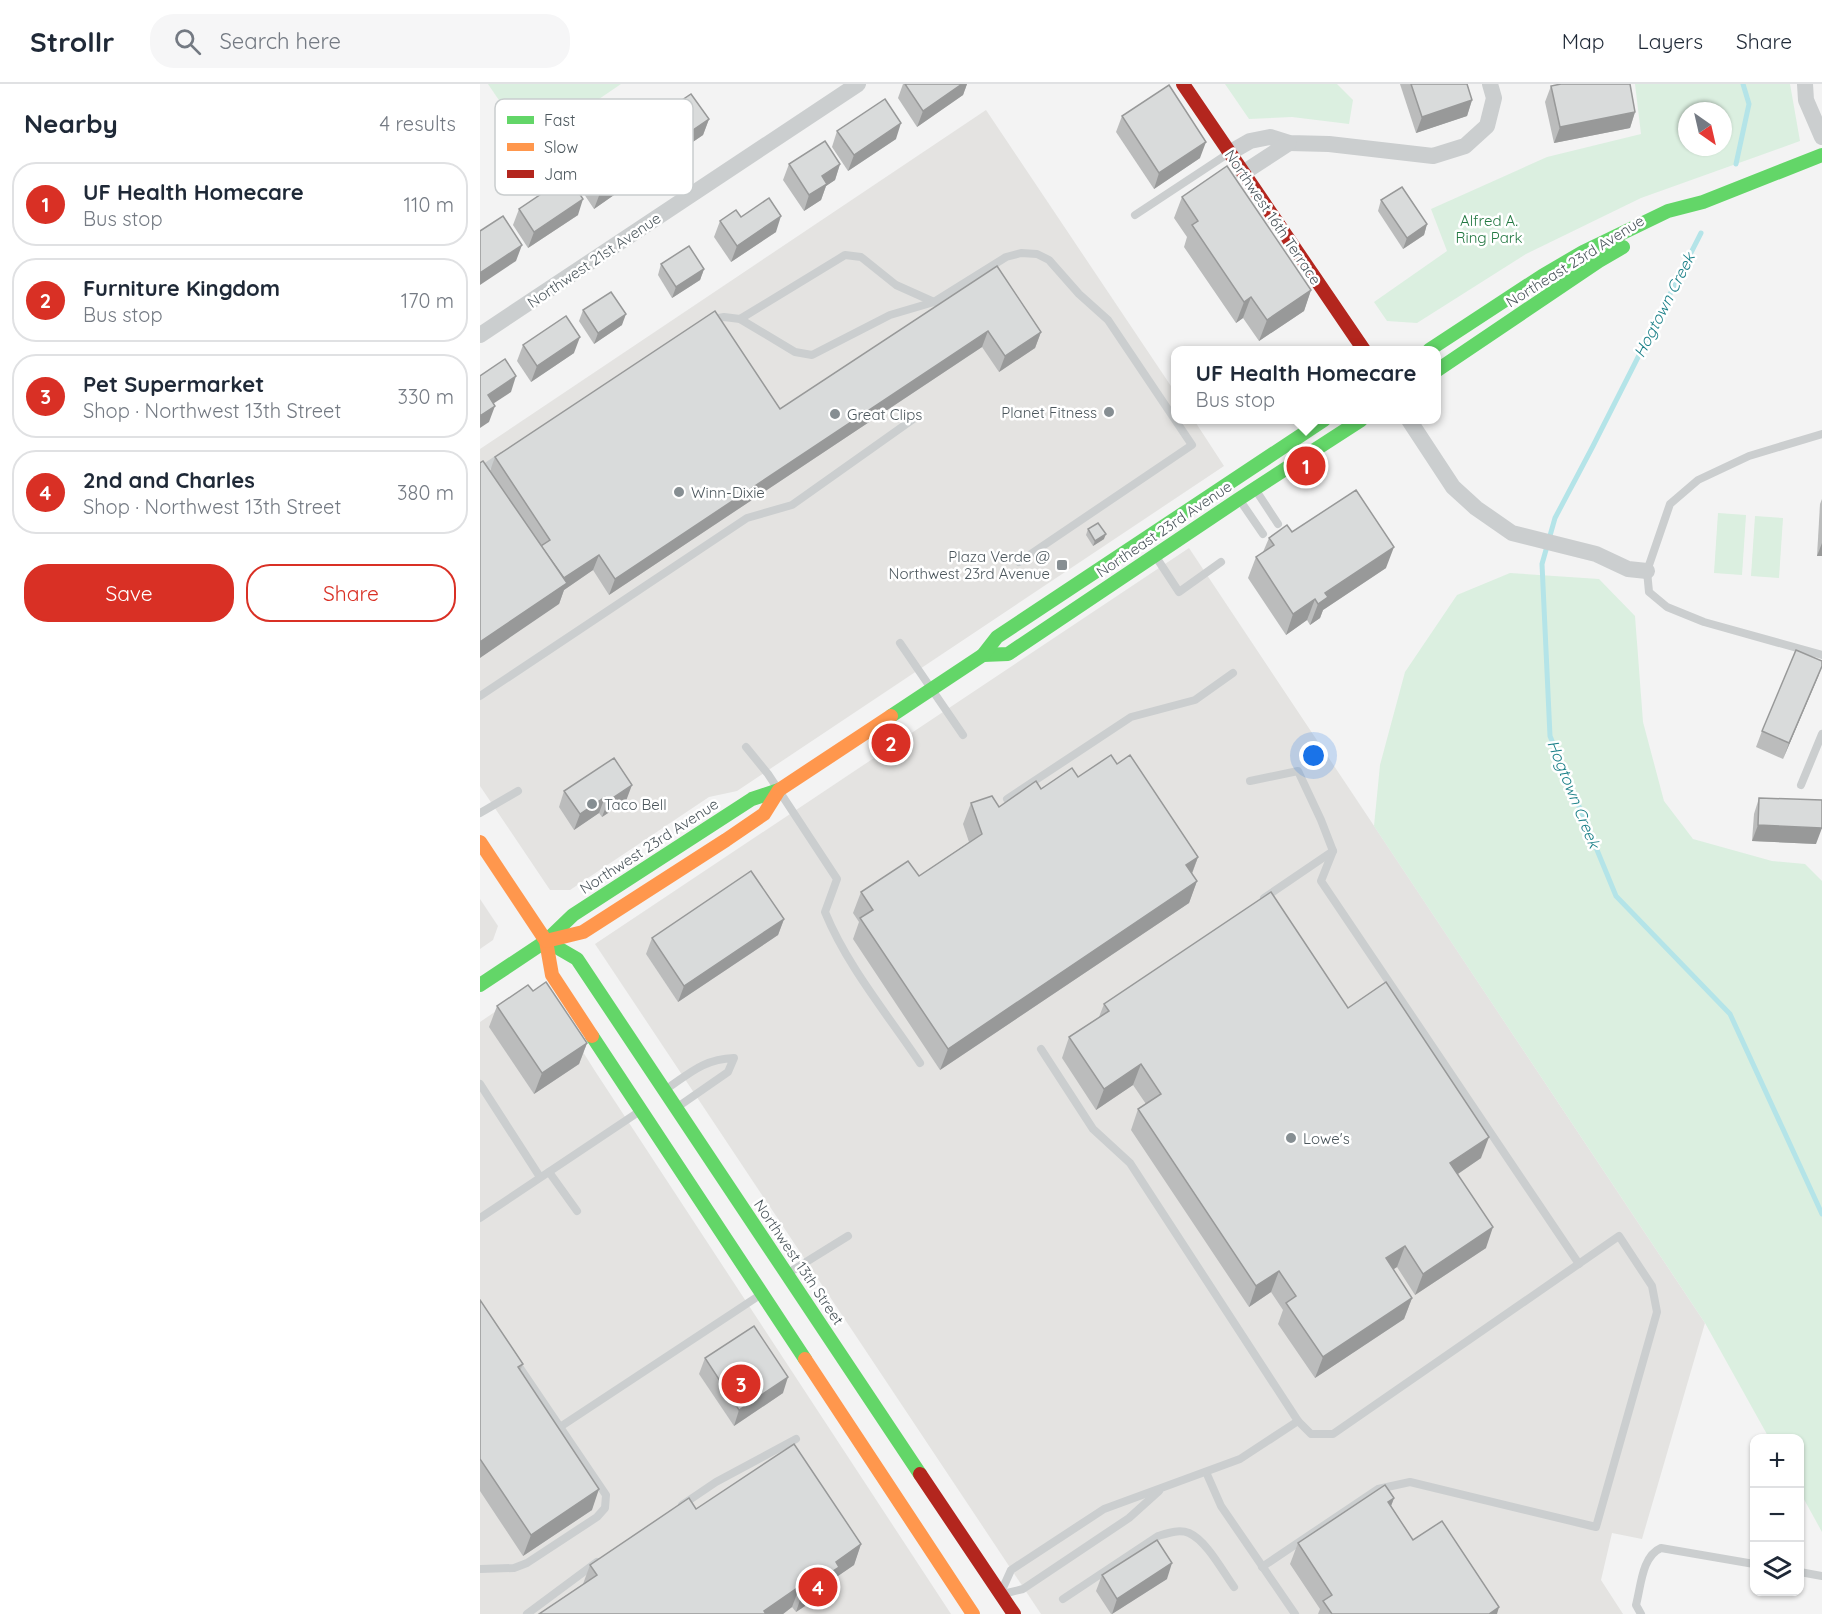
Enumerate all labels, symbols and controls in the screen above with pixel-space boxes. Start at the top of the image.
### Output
search box [150,14,570,68]
text: Strollr [30,24,114,59]
icon: search [171,25,204,58]
text: Search here [219,27,341,55]
text: Map [1562,28,1605,54]
text: Layers [1638,28,1703,54]
text: Share [1736,28,1792,54]
legend [495,99,693,195]
north arrow [1678,102,1732,156]
text: Nearby [24,107,118,140]
text: Fast [544,110,575,130]
text: 4 results [380,111,456,136]
text: Slow [544,137,578,157]
street label: Northwest 16th Terrace [1221,146,1325,288]
text: Jam [544,164,577,184]
text: UF Health Homecare [83,178,304,206]
text: 1 [42,192,49,217]
text: 110 m [404,192,454,217]
text: Bus stop [83,206,163,231]
street label: Northwest 21st Avenue [524,208,664,312]
park label: Alfred A. Ring Park [1455,211,1523,247]
street label: Northeast 23rd Avenue [1502,211,1648,311]
water label: Hogtown Creek [1629,248,1700,361]
text: Furniture Kingdom [83,274,280,302]
text: 2 [40,288,51,313]
text: 170 m [401,288,454,313]
text: Bus stop [83,302,163,327]
popup [1171,346,1441,424]
text: UF Health Homecare [1196,359,1416,387]
text: Pet Supermarket [83,370,264,398]
text: 3 [40,384,51,409]
text: 330 m [397,384,454,409]
text: Bus stop [1196,387,1275,412]
text: Shop · Northwest 13th Street [83,398,341,423]
place label: Planet Fitness [1001,403,1097,422]
place label: Great Clips [847,405,922,424]
marker: Planet Fitness [1102,405,1116,419]
marker: Great Clips [828,407,842,421]
pin: 1 [1286,444,1326,488]
text: 2nd and Charles [83,466,255,494]
street label: Northeast 23rd Avenue [1093,477,1235,581]
text: 4 [40,480,51,505]
text: 380 m [397,480,454,505]
place label: Winn-Dixie [691,483,765,502]
marker: Winn-Dixie [672,485,686,499]
text: Shop · Northwest 13th Street [83,494,341,519]
place label: Plaza Verde @ Northwest 23rd Avenue [889,547,1050,583]
marker: Plaza Verde @ Northwest 23rd Avenue [1055,558,1069,572]
button: Save [24,564,234,622]
button: Share [246,564,456,622]
pin: 2 [872,720,910,766]
water label: Hogtown Creek [1543,737,1605,852]
your location [1299,741,1328,770]
street label: Northwest 23rd Avenue [576,794,722,898]
place label: Taco Bell [604,795,667,814]
marker: Taco Bell [585,797,599,811]
place label: Lowe's [1303,1129,1350,1148]
marker: Lowe's [1284,1131,1298,1145]
street label: Northwest 13th Street [750,1196,848,1328]
pin: 3 [722,1362,760,1406]
map controls [1750,1434,1804,1596]
button: + [1750,1434,1804,1488]
button: − [1750,1488,1804,1542]
button: layers [1750,1542,1804,1596]
pin: 4 [798,1564,838,1610]

